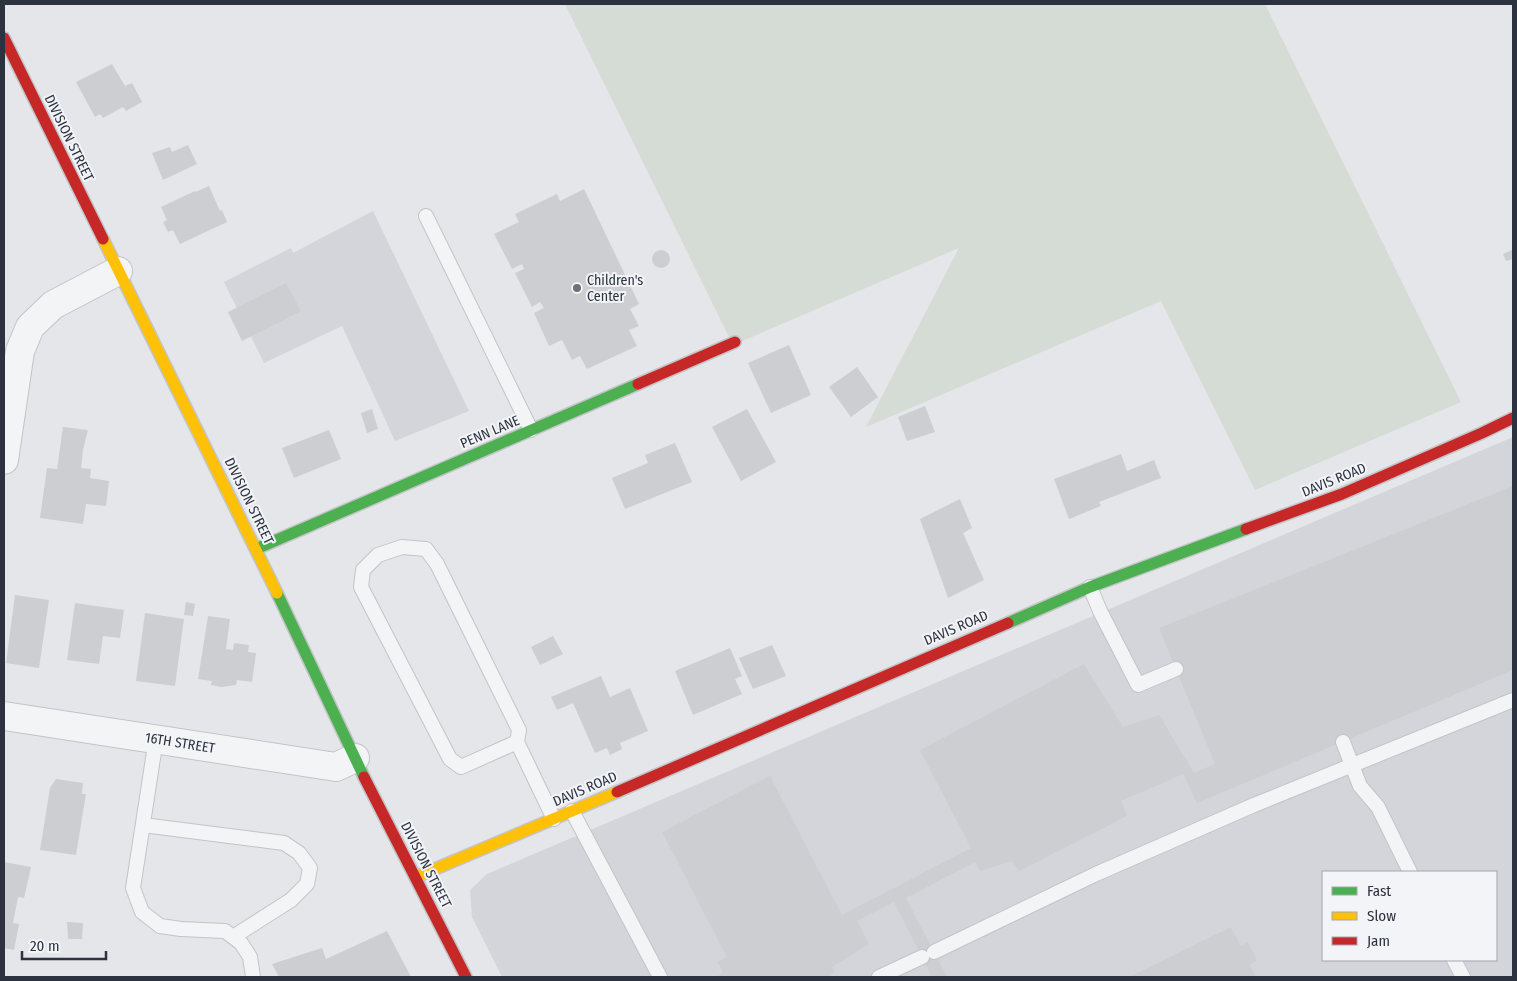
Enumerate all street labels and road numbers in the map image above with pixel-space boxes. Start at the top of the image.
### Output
street label: DIVISION STREET [41,92,98,184]
street label: PENN LANE [458,412,523,452]
street label: DIVISION STREET [221,455,278,547]
street label: DAVIS ROAD [1299,459,1369,501]
street label: DAVIS ROAD [921,607,991,649]
street label: 16TH STREET [144,729,217,757]
street label: DAVIS ROAD [550,768,620,810]
street label: DIVISION STREET [397,819,455,911]

